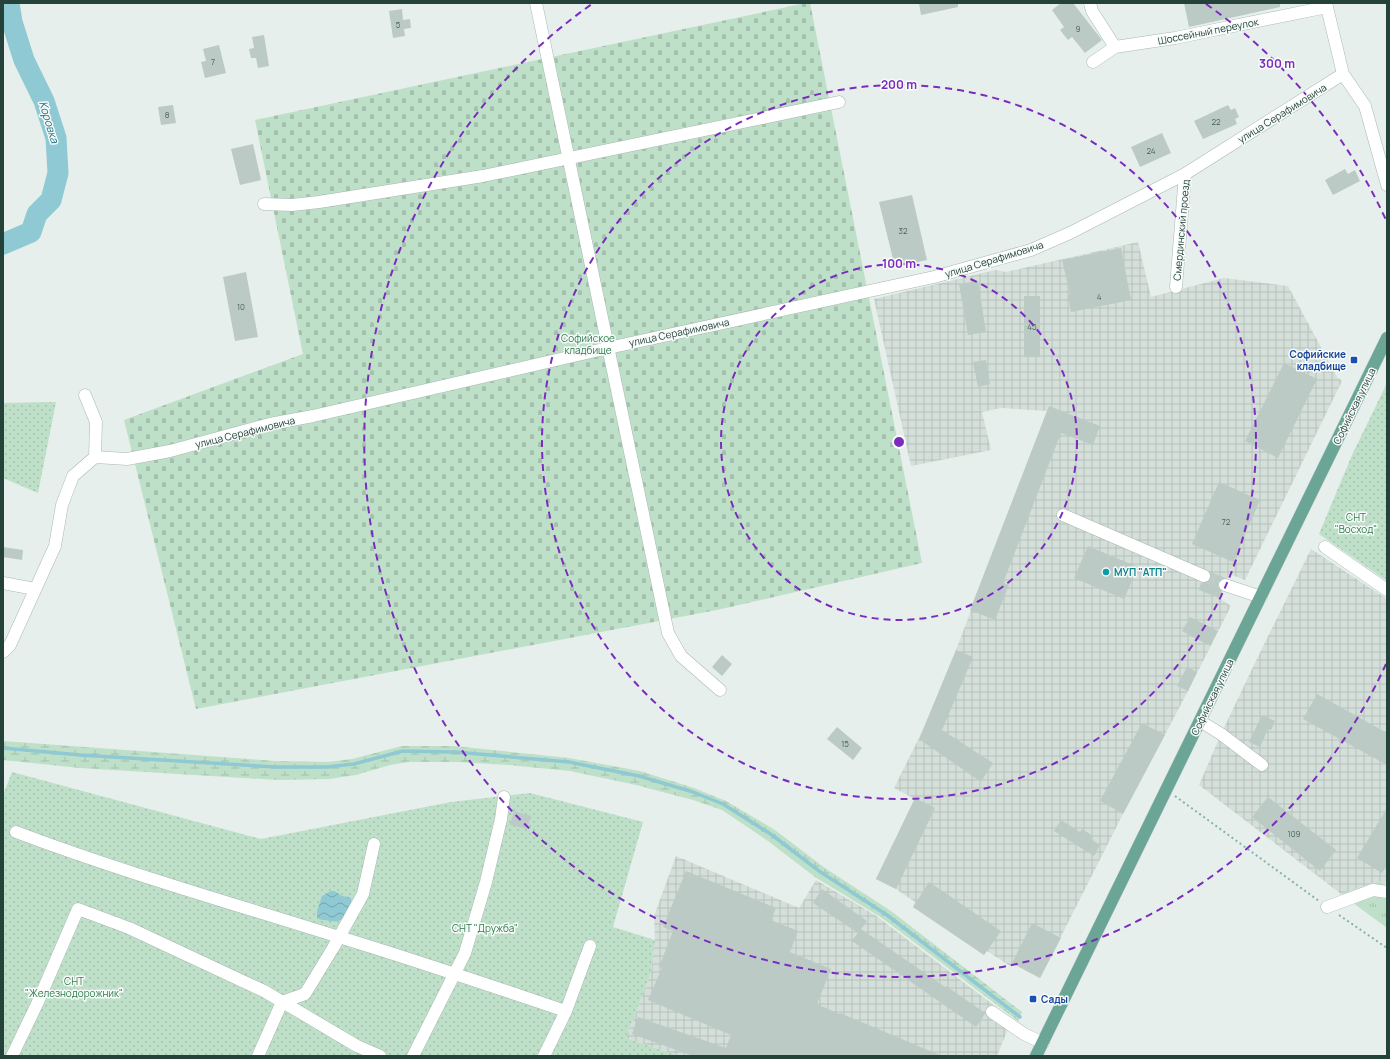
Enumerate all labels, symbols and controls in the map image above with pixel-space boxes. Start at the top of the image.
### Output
street label: Шоссейный переулок [1156,14,1261,48]
house number: 5 [396,19,401,30]
house number: 9 [1076,23,1081,34]
text: 300 m [1259,55,1295,72]
house number: 7 [211,56,215,67]
text: 200 m [881,76,917,93]
street label: улица Серафимовича [1235,80,1329,146]
water label: Коровка [36,99,63,145]
house number: 8 [165,109,170,120]
house number: 22 [1211,116,1221,127]
house number: 24 [1146,145,1156,156]
street label: Смердинский проезд [1170,179,1192,281]
house number: 32 [899,225,908,236]
street label: улица Серафимовича [943,237,1045,281]
text: 100 m [882,255,916,272]
house number: 4 [1097,291,1102,302]
house number: 10 [237,301,245,312]
street label: улица Серафимовича [627,314,731,350]
house number: 45 [1027,321,1037,332]
park label: Софийское кладбище [561,331,615,357]
place label: Софийские кладбище [1290,347,1346,373]
marker: Софийские кладбище [1349,355,1359,365]
street label: Софийская улица [1329,365,1379,447]
street label: улица Серафимовича [194,413,296,451]
centre of rings [892,435,906,449]
park label: СНТ "Восход" [1335,510,1377,536]
house number: 72 [1222,516,1231,527]
place label: МУП "АТП" [1114,565,1167,579]
marker: МУП "АТП" [1101,567,1111,577]
street label: Софийская улица [1187,656,1237,738]
house number: 15 [841,738,849,749]
house number: 109 [1288,828,1301,839]
park label: СНТ "Дружба" [452,921,518,935]
park label: СНТ "Железнодорожник" [25,974,123,1000]
place label: Сады [1041,992,1068,1006]
marker: Сады [1028,994,1038,1004]

